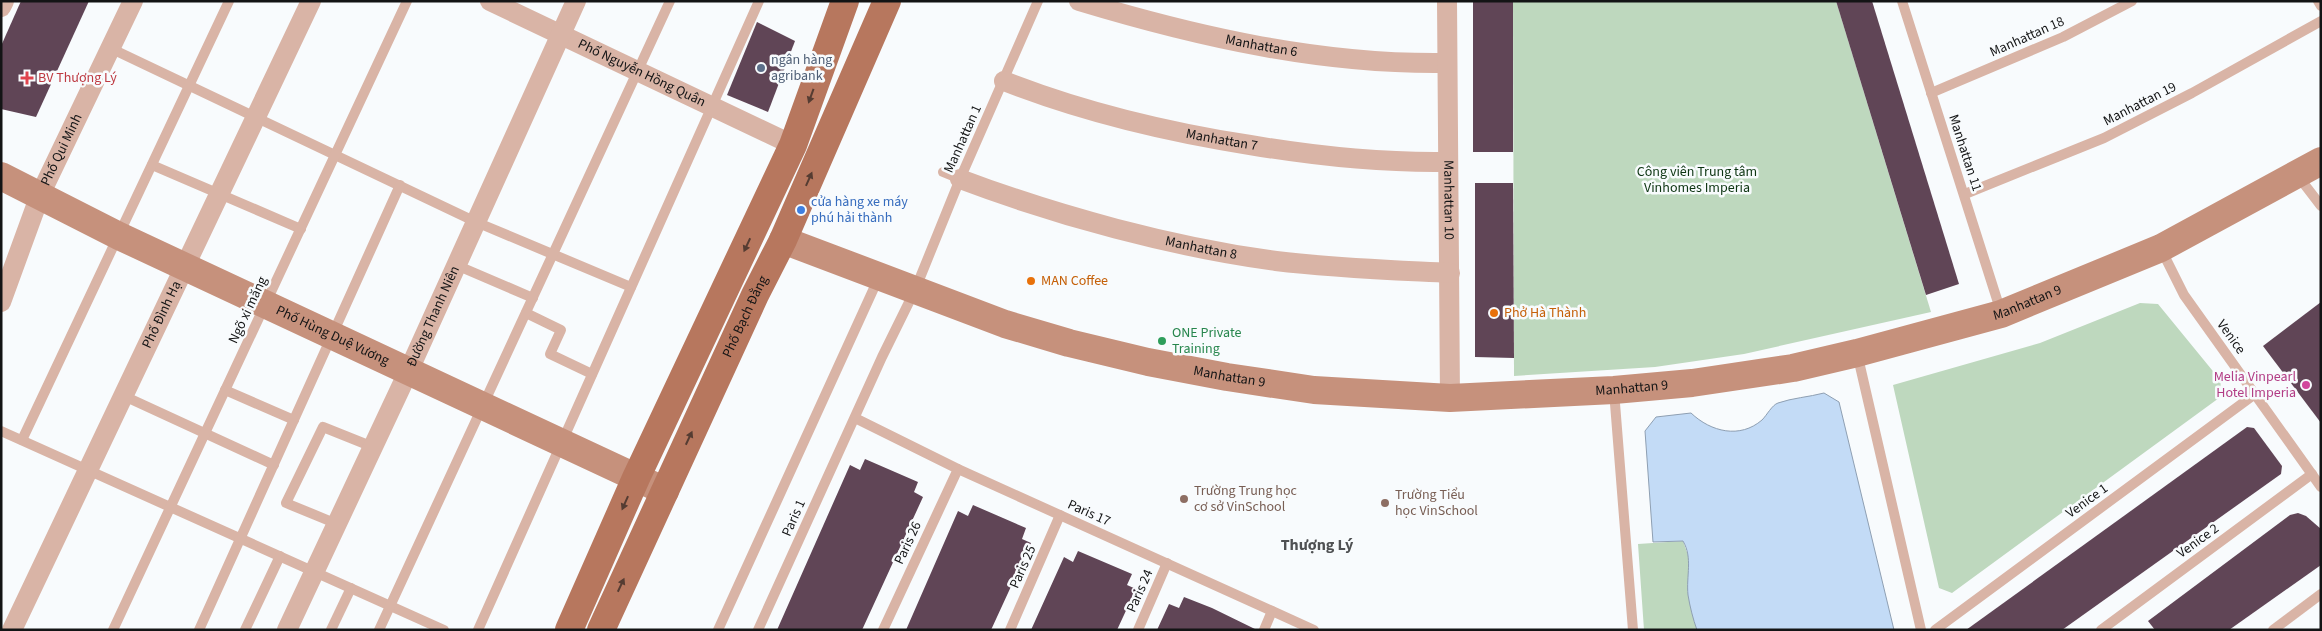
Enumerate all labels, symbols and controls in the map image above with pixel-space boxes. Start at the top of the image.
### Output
street label: Manhattan 18 [1987,12,2067,62]
street label: Manhattan 6 [1224,30,1299,62]
street label: Phố Nguyễn Hồng Quân [574,34,709,112]
place label: ngân hàng agribank [771,50,832,86]
marker: ngân hàng agribank [755,62,767,74]
place label: BV Thượng Lý [38,68,117,88]
marker: BV Thượng Lý [20,71,34,85]
street label: Manhattan 19 [2100,77,2180,131]
one-way arrow [807,89,814,104]
street label: Manhattan 1 [939,102,987,176]
street label: Phố Qui Minh [36,110,88,189]
street label: Manhattan 11 [1943,112,1987,194]
street label: Manhattan 7 [1184,124,1259,156]
street label: Manhattan 10 [1438,160,1459,240]
park label: Công viên Trung tâm Vinhomes Imperia [1637,162,1757,198]
one-way arrow [806,172,814,186]
place label: cửa hàng xe máy phú hải thành [811,192,908,228]
marker: cửa hàng xe máy phú hải thành [795,204,807,216]
street label: Manhattan 8 [1163,231,1239,265]
one-way arrow [742,238,751,253]
street label: Đường Thanh Niên [402,263,465,370]
place label: MAN Coffee [1041,271,1108,291]
street label: Phố Bạch Đằng [717,272,773,361]
street label: Ngõ xi măng [224,273,272,347]
marker: MAN Coffee [1025,275,1037,287]
street label: Phố Đình Hạ [137,278,186,352]
street label: Manhattan 9 [1991,280,2065,326]
street label: Phố Hùng Duệ Vương [273,301,392,371]
place label: Phở Hà Thành [1504,303,1586,323]
marker: Phở Hà Thành [1488,307,1500,319]
street label: Venice [2212,316,2250,358]
place label: ONE Private Training [1172,323,1241,359]
marker: ONE Private Training [1156,335,1168,347]
street label: Manhattan 9 [1192,361,1267,393]
place label: Melia Vinpearl Hotel Imperia [2214,367,2296,403]
street label: Manhattan 9 [1595,375,1669,401]
marker: Melia Vinpearl Hotel Imperia [2300,379,2312,391]
one-way arrow [685,431,693,445]
street label: Venice 1 [2062,479,2112,523]
place label: Trường Trung học cơ sở VinSchool [1194,481,1297,517]
place label: Trường Tiểu học VinSchool [1395,485,1478,521]
marker: Trường Trung học cơ sở VinSchool [1178,493,1190,505]
street label: Paris 17 [1064,495,1114,531]
one-way arrow [621,496,629,510]
street label: Paris 1 [777,496,811,540]
marker: Trường Tiểu học VinSchool [1379,497,1391,509]
street label: Paris 26 [889,518,927,568]
street label: Venice 2 [2173,519,2223,563]
district label: Thượng Lý [1281,534,1354,556]
street label: Paris 25 [1005,542,1041,592]
street label: Paris 24 [1122,566,1158,616]
one-way arrow [618,578,626,592]

